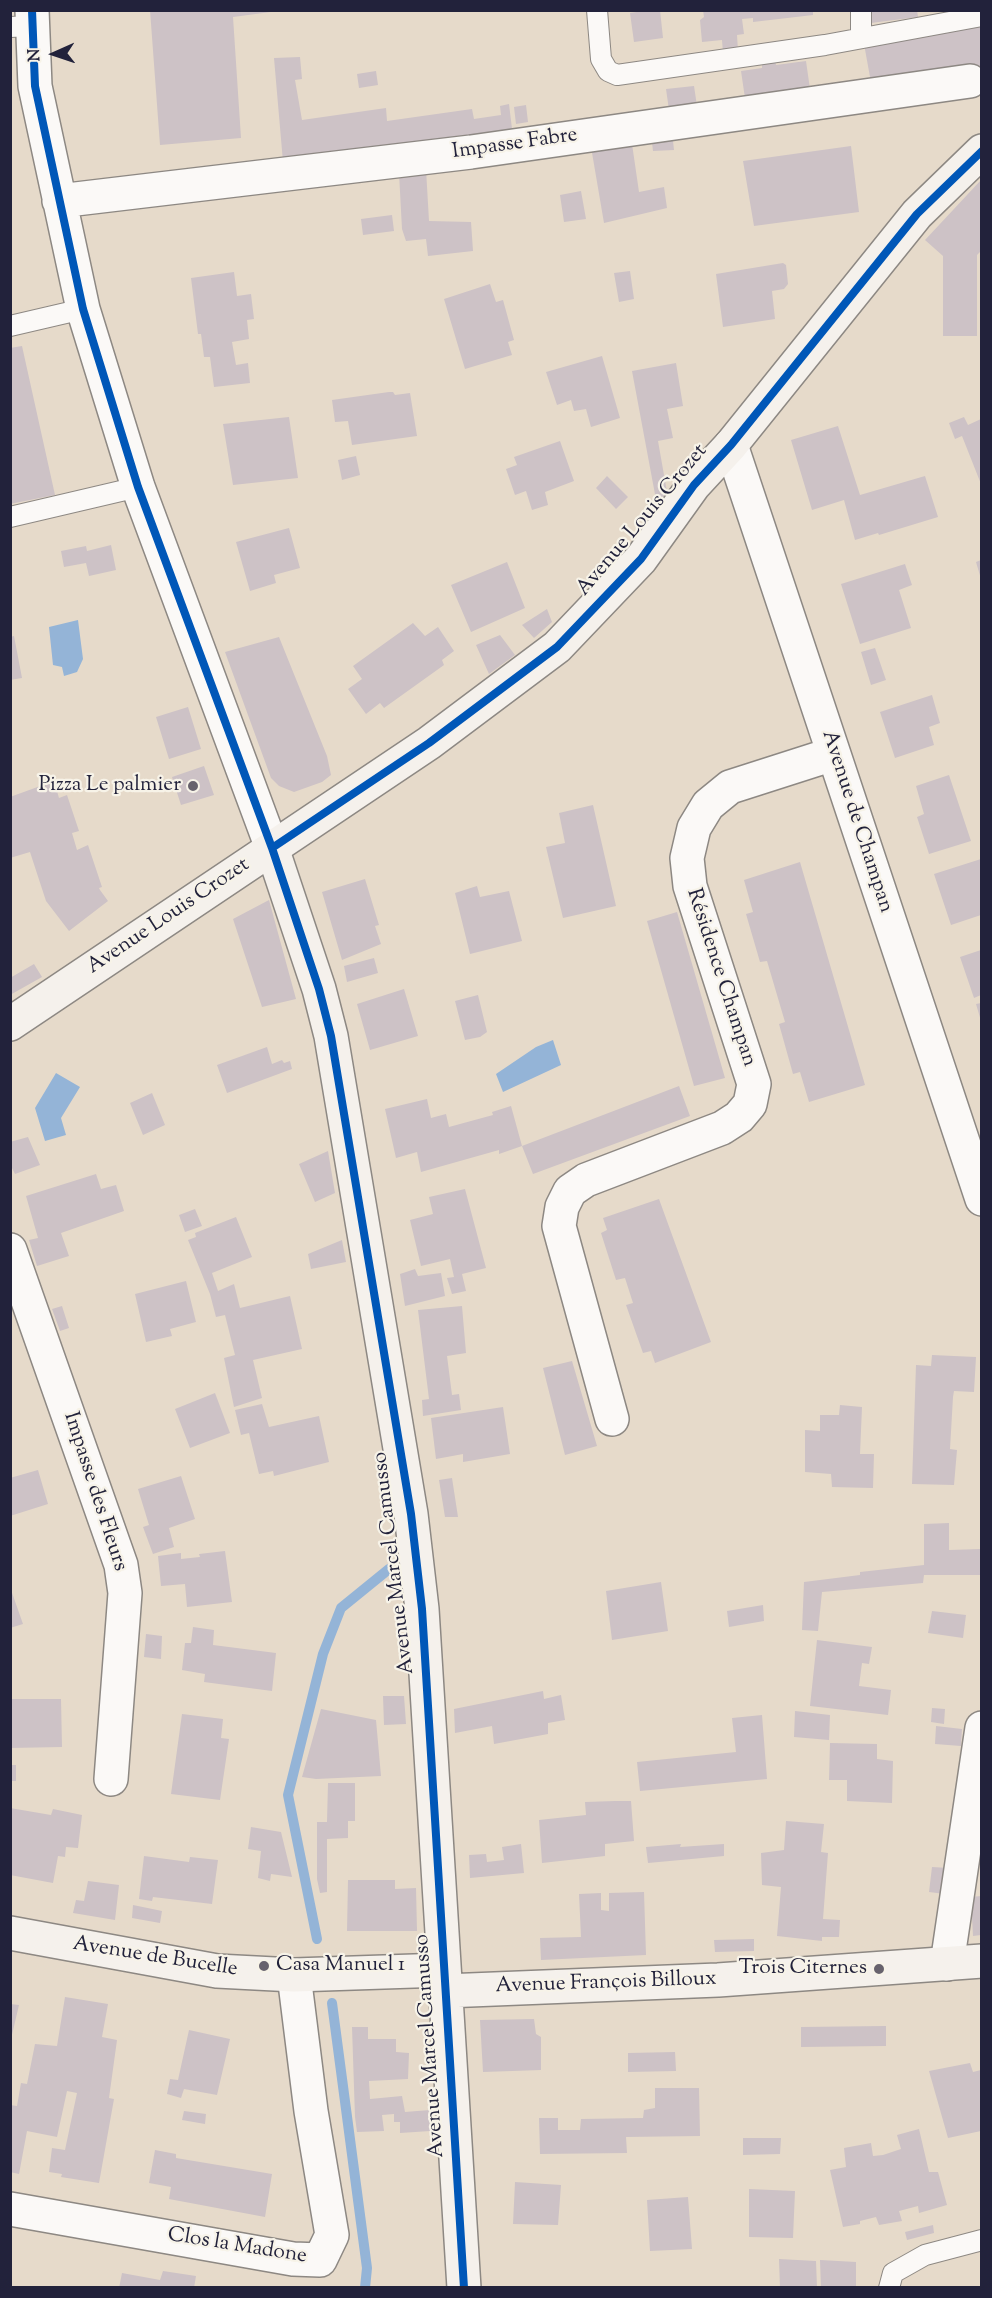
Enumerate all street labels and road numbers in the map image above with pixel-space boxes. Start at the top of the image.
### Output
street label: Impasse Fabre [451,124,579,166]
street label: Avenue Louis Crozet [572,440,714,602]
street label: Avenue de Champan [815,728,897,916]
street label: Avenue Louis Crozet [83,853,255,981]
street label: Résidence Champan [679,886,761,1070]
street label: Impasse des Fleurs [56,1409,132,1575]
street label: Avenue Marcel Camusso [369,1450,421,1676]
street label: Avenue de Bucelle [71,1933,239,1983]
street label: Avenue Marcel Camusso [411,1933,451,2159]
street label: Avenue François Billoux [495,1968,717,2000]
street label: Clos la Madone [166,2224,308,2270]

